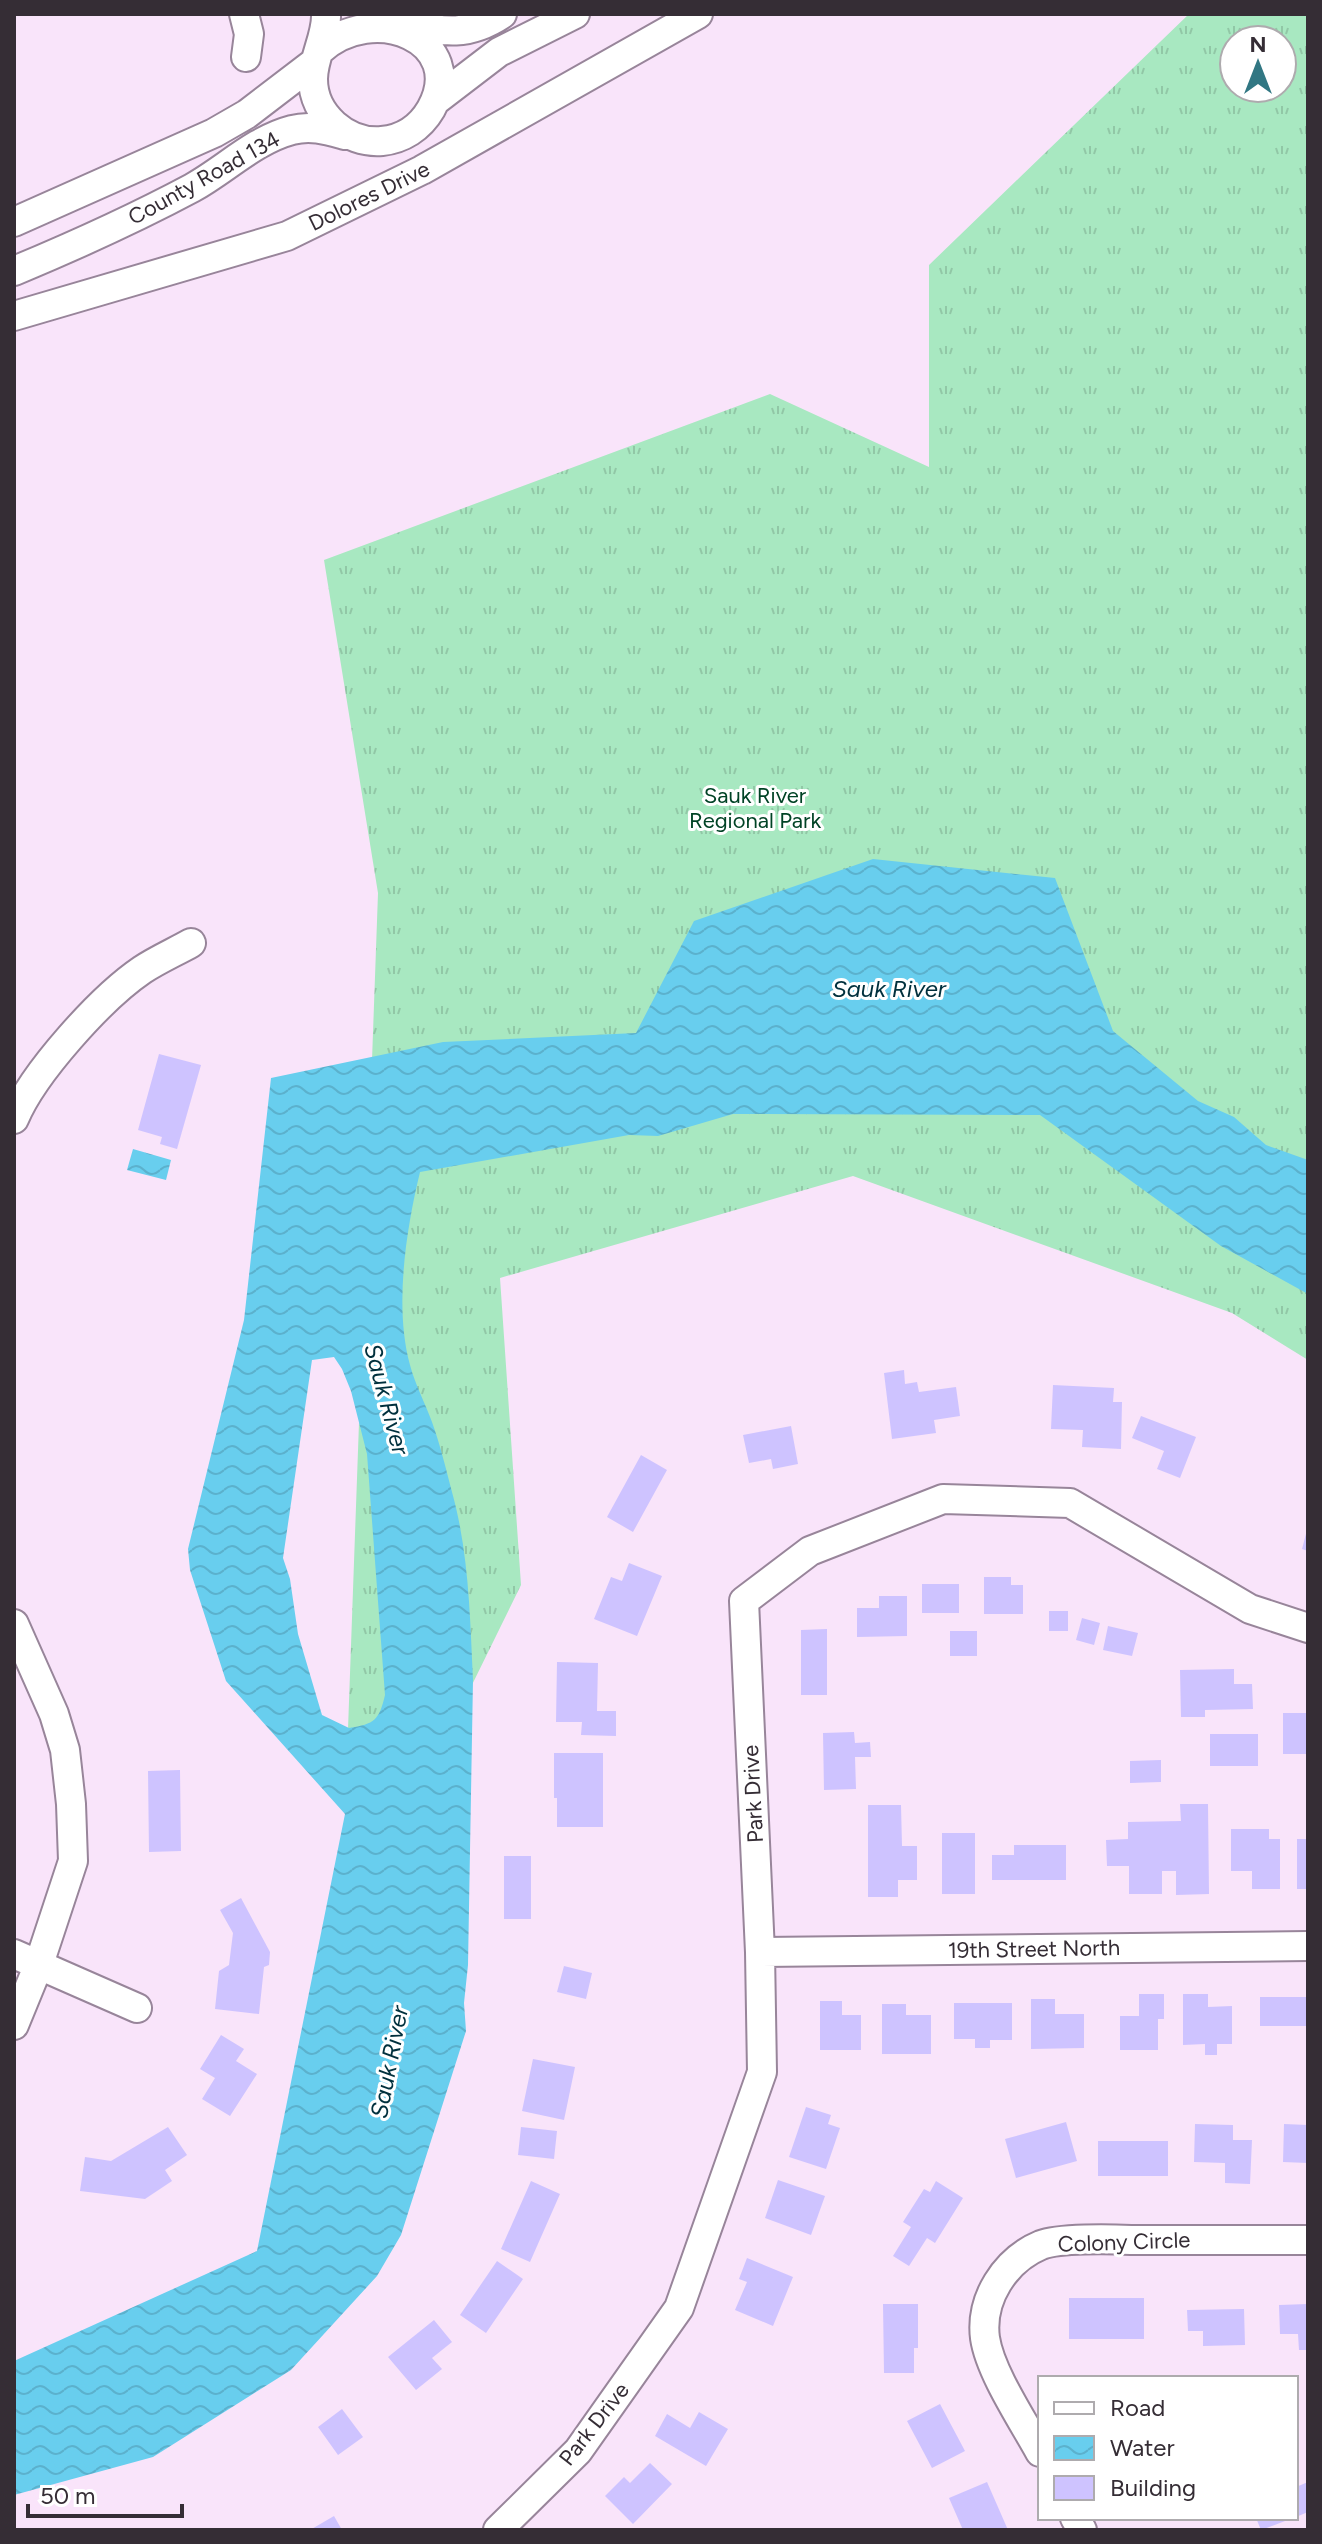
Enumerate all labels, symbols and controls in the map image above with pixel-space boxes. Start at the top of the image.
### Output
north arrow [1218,24,1298,104]
text: N [1249,31,1267,58]
street label: County Road 134 [123,125,285,231]
street label: Dolores Drive [304,155,434,237]
park label: Sauk River Regional Park [689,782,821,834]
water label: Sauk River [832,974,947,1003]
water label: Sauk River [358,1340,416,1459]
street label: Park Drive [737,1744,769,1844]
street label: 19th Street North [948,1934,1120,1964]
water label: Sauk River [364,2003,414,2121]
street label: Colony Circle [1057,2226,1191,2258]
legend [1038,2376,1298,2520]
street label: Park Drive [553,2377,635,2471]
text: Road [1110,2393,1165,2422]
text: Water [1110,2433,1175,2462]
scale bar [28,2468,182,2518]
text: Building [1110,2473,1196,2502]
text: 50 m [40,2481,96,2510]

